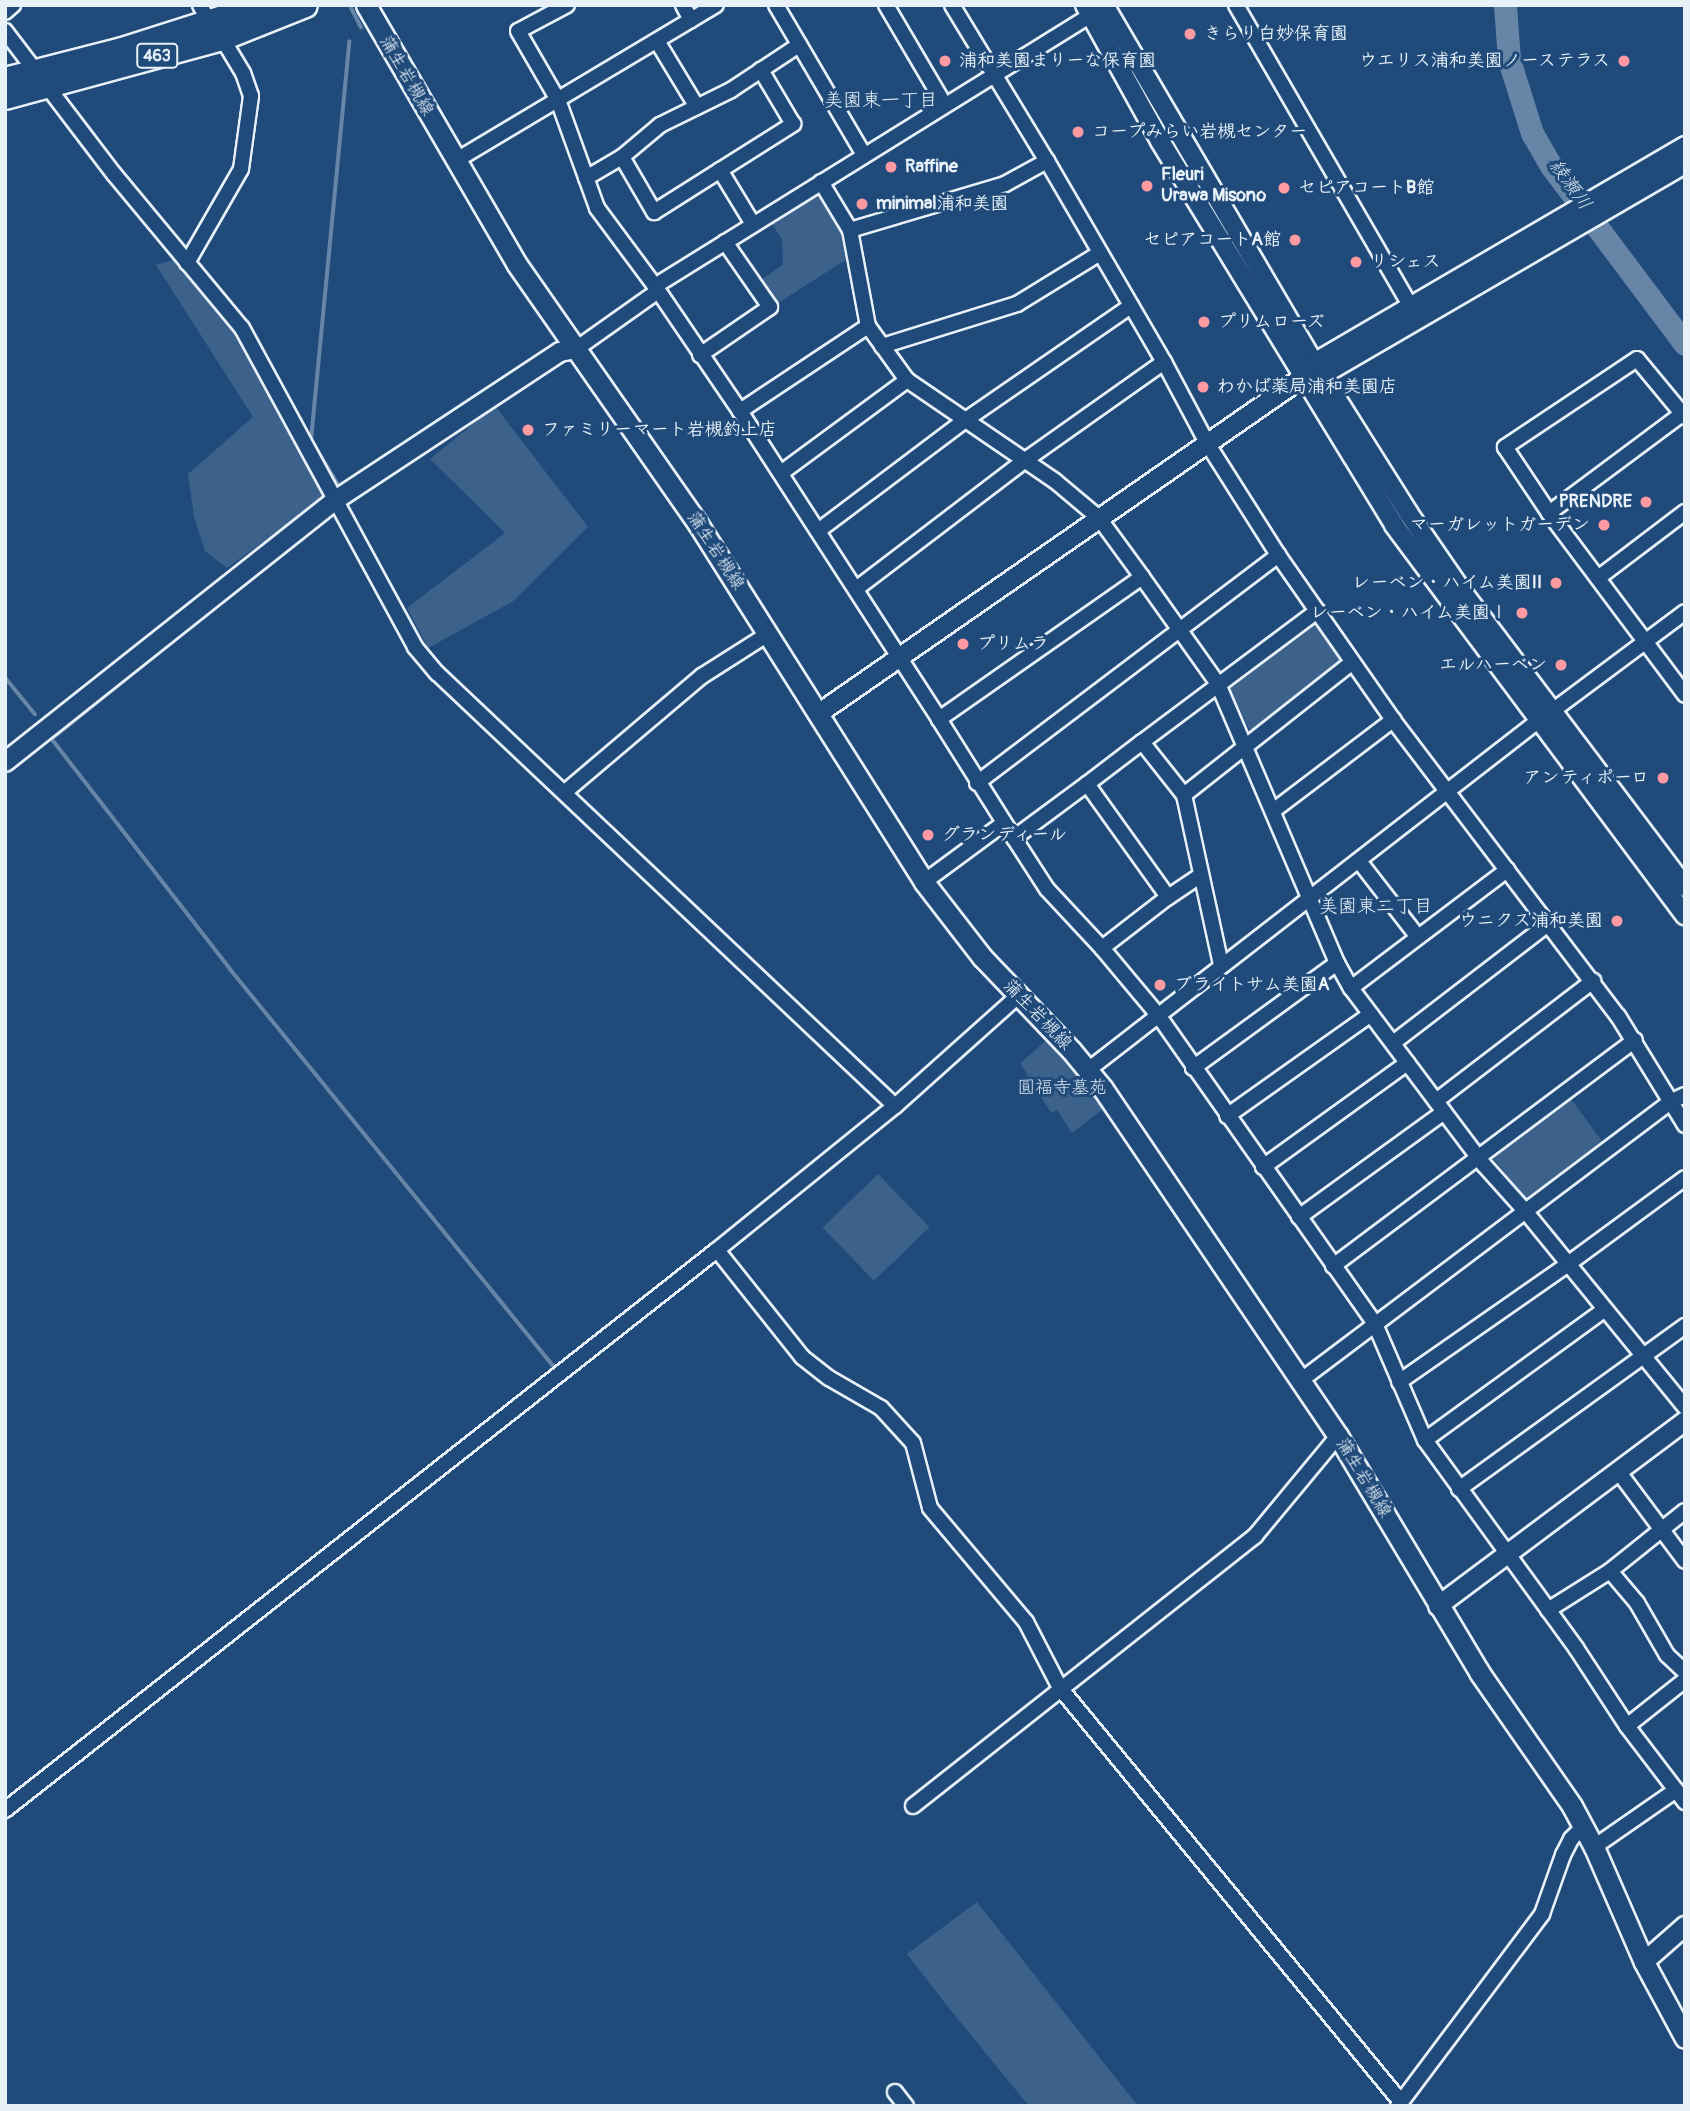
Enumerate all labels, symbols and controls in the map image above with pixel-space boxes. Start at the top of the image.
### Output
place label: きらり白妙保育園 [1204,23,1348,45]
marker: きらり白妙保育園 [1182,26,1198,42]
street label: 蒲生岩槻線 [374,32,438,120]
road number: 463 [136,44,178,68]
place label: 浦和美園まりーな保育園 [959,50,1156,72]
place label: ウエリス浦和美園ノーステラス [1358,50,1610,72]
marker: 浦和美園まりーな保育園 [937,53,953,69]
marker: ウエリス浦和美園ノーステラス [1616,53,1632,69]
district label: 美園東一丁目 [824,90,938,112]
place label: コープみらい岩槻センター [1092,121,1308,143]
marker: コープみらい岩槻センター [1070,124,1086,140]
water label: 綾瀬川 [1544,155,1596,215]
place label: Raffine [905,156,958,178]
marker: Raffine [883,159,899,175]
place label: Fleuri Urawa Misono [1161,165,1266,208]
place label: セピアコートB館 [1298,177,1434,199]
marker: Fleuri Urawa Misono [1139,178,1155,194]
marker: セピアコートB館 [1276,180,1292,196]
place label: minimal浦和美園 [876,193,1009,215]
marker: minimal浦和美園 [854,196,870,212]
place label: セピアコートA館 [1143,229,1281,251]
marker: セピアコートA館 [1287,232,1303,248]
place label: リシェス [1370,251,1442,273]
marker: リシェス [1348,254,1364,270]
place label: プリムローズ [1218,311,1326,333]
marker: プリムローズ [1196,314,1212,330]
place label: わかば薬局浦和美園店 [1217,376,1397,398]
marker: わかば薬局浦和美園店 [1195,379,1211,395]
place label: ファミリーマート岩槻釣上店 [542,419,776,441]
marker: ファミリーマート岩槻釣上店 [520,422,536,438]
place label: PRENDRE [1559,491,1632,513]
marker: PRENDRE [1638,494,1654,510]
street label: 蒲生岩槻線 [681,507,749,595]
place label: マーガレットガーデン [1410,514,1590,536]
marker: マーガレットガーデン [1596,517,1612,533]
place label: レーベン・ハイム美園II [1351,572,1542,594]
marker: レーベン・ハイム美園II [1548,575,1564,591]
place label: レーベン・ハイム美園Ⅰ [1309,602,1508,624]
marker: レーベン・ハイム美園Ⅰ [1514,605,1530,621]
place label: プリムラ [977,633,1049,655]
marker: プリムラ [955,636,971,652]
place label: エルハーベン [1439,654,1547,676]
marker: エルハーベン [1553,657,1569,673]
place label: アンティポーロ [1523,767,1649,789]
marker: アンティポーロ [1655,770,1671,786]
place label: グランディール [942,824,1068,846]
marker: グランディール [920,827,936,843]
district label: 美園東二丁目 [1319,896,1433,918]
place label: ウニクス浦和美園 [1459,910,1603,932]
marker: ウニクス浦和美園 [1609,913,1625,929]
place label: ブライトサム美園A [1174,974,1330,996]
street label: 蒲生岩槻線 [998,975,1076,1055]
marker: ブライトサム美園A [1152,977,1168,993]
park label: 圓福寺墓苑 [1017,1077,1107,1099]
street label: 蒲生岩槻線 [1331,1434,1395,1522]

